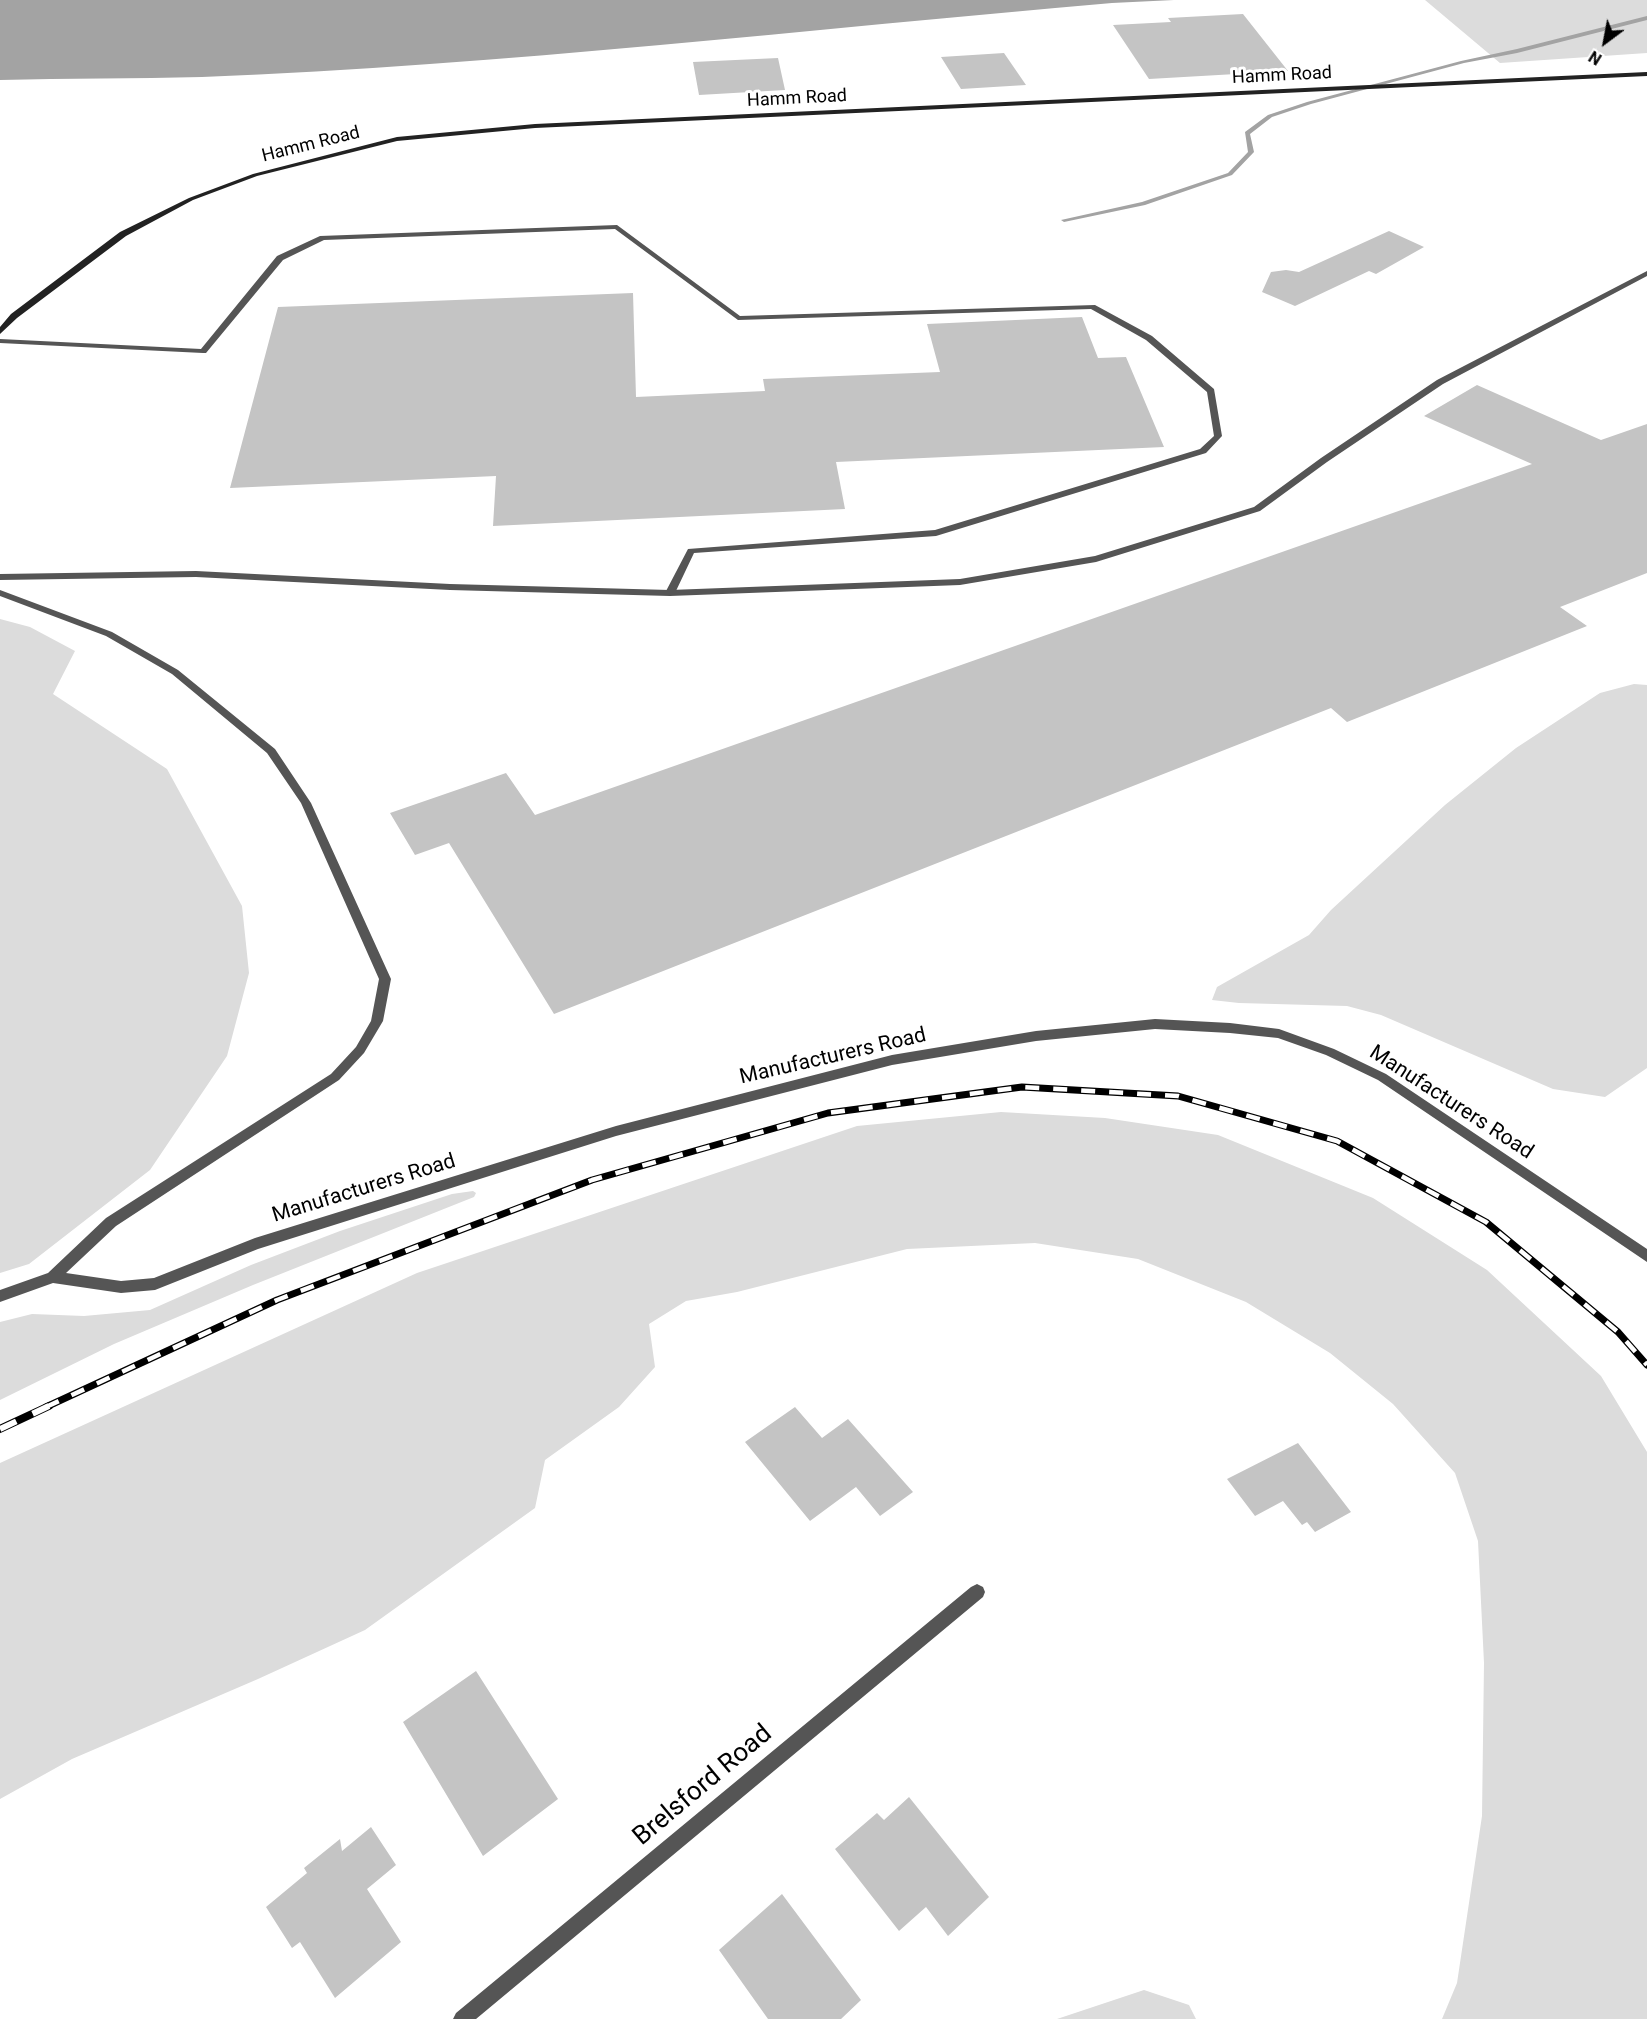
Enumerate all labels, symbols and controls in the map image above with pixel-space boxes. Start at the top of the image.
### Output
north arrow [1575,12,1635,72]
text: N [1585,47,1605,69]
street label: Hamm Road [1232,63,1332,89]
street label: Hamm Road [747,86,847,112]
street label: Hamm Road [260,122,362,168]
street label: Manufacturers Road [737,1023,929,1091]
street label: Manufacturers Road [1364,1041,1538,1165]
street label: Manufacturers Road [269,1149,459,1229]
street label: Brelsford Road [627,1719,779,1853]

